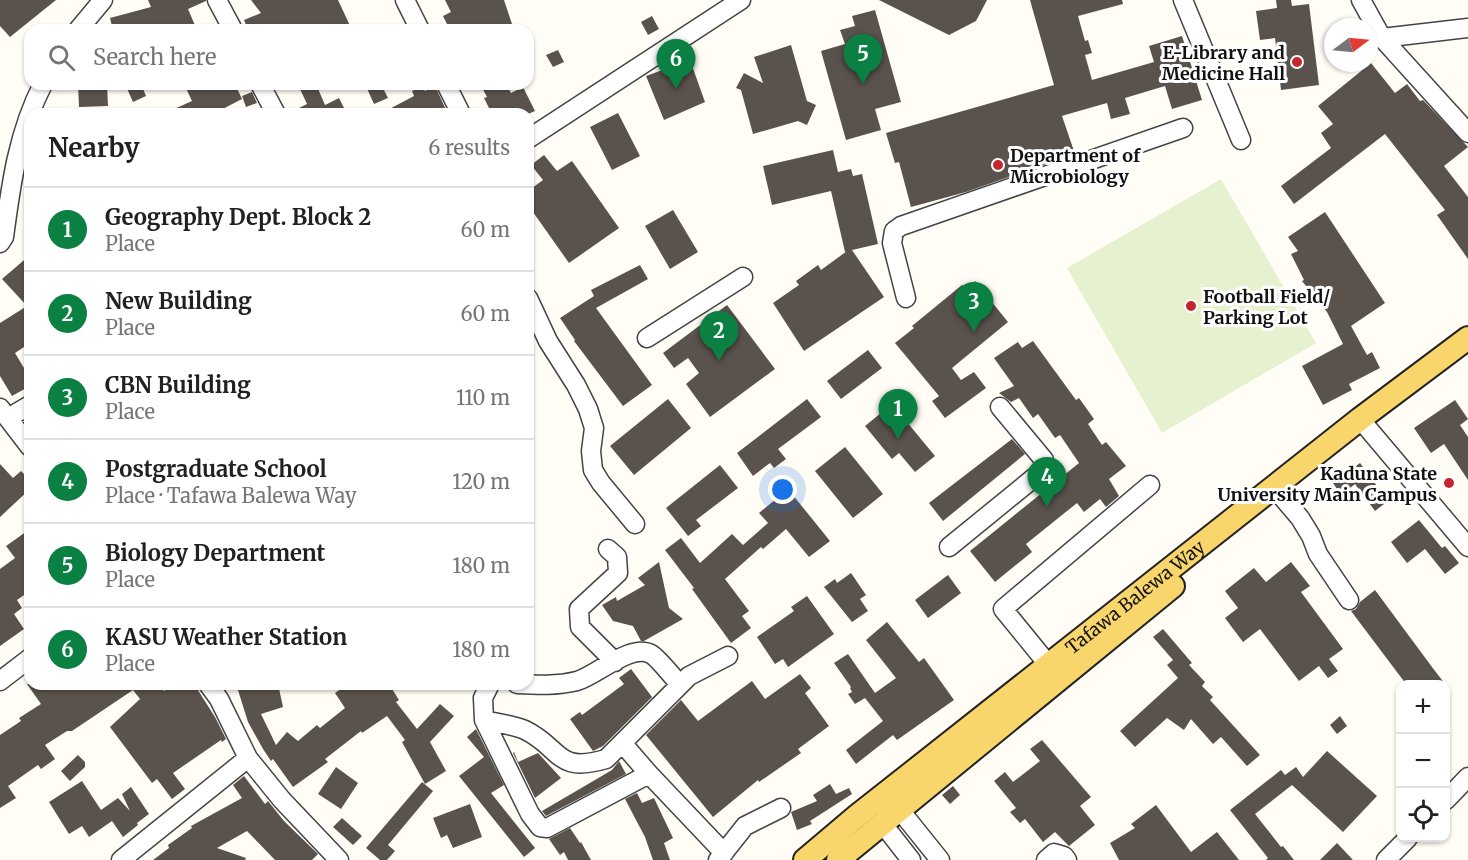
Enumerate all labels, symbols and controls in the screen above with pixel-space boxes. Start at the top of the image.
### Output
north arrow [1324,18,1378,72]
search box [24,24,534,90]
pin: 5 [844,34,882,84]
pin: 6 [656,40,696,89]
icon: search [45,41,78,74]
place label: E-Library and Medicine Hall [1162,41,1285,85]
text: Search here [93,43,216,71]
marker: E-Library and Medicine Hall [1290,55,1304,69]
text: Nearby [48,131,140,164]
text: 6 results [428,135,510,160]
place label: Department of Microbiology [1010,144,1141,188]
marker: Department of Microbiology [991,158,1005,172]
text: Geography Dept. Block 2 [105,203,371,231]
text: 1 [63,217,72,242]
text: 60 m [460,217,510,242]
text: Place [105,231,155,256]
pin: 3 [954,282,994,332]
place label: Football Field/ Parking Lot [1203,285,1330,329]
text: New Building [105,287,252,315]
marker: Football Field/ Parking Lot [1184,299,1198,313]
text: 2 [62,301,73,326]
text: 60 m [460,301,510,326]
pin: 2 [700,312,738,361]
text: Place [105,315,155,340]
text: CBN Building [105,371,251,399]
text: 3 [62,385,73,410]
text: 110 m [456,385,510,410]
pin: 1 [878,390,918,439]
text: Place [105,399,155,424]
text: Postgraduate School [105,455,327,483]
pin: 4 [1028,458,1066,507]
place label: Kaduna State University Main Campus [1218,462,1437,506]
text: 4 [61,469,74,494]
text: 120 m [452,469,510,494]
your location [768,475,797,504]
marker: Kaduna State University Main Campus [1442,476,1456,490]
text: Place · Tafawa Balewa Way [105,483,357,508]
street label: Tafawa Balewa Way [1061,534,1209,659]
text: Biology Department [105,539,325,567]
text: 5 [62,553,73,578]
text: 180 m [452,553,510,578]
text: Place [105,567,155,592]
text: KASU Weather Station [105,623,347,651]
text: 6 [61,637,74,662]
text: 180 m [452,637,510,662]
text: Place [105,651,155,676]
map controls [1396,680,1450,842]
button: + [1396,680,1450,734]
button: − [1396,734,1450,788]
button: locate [1396,788,1450,842]

